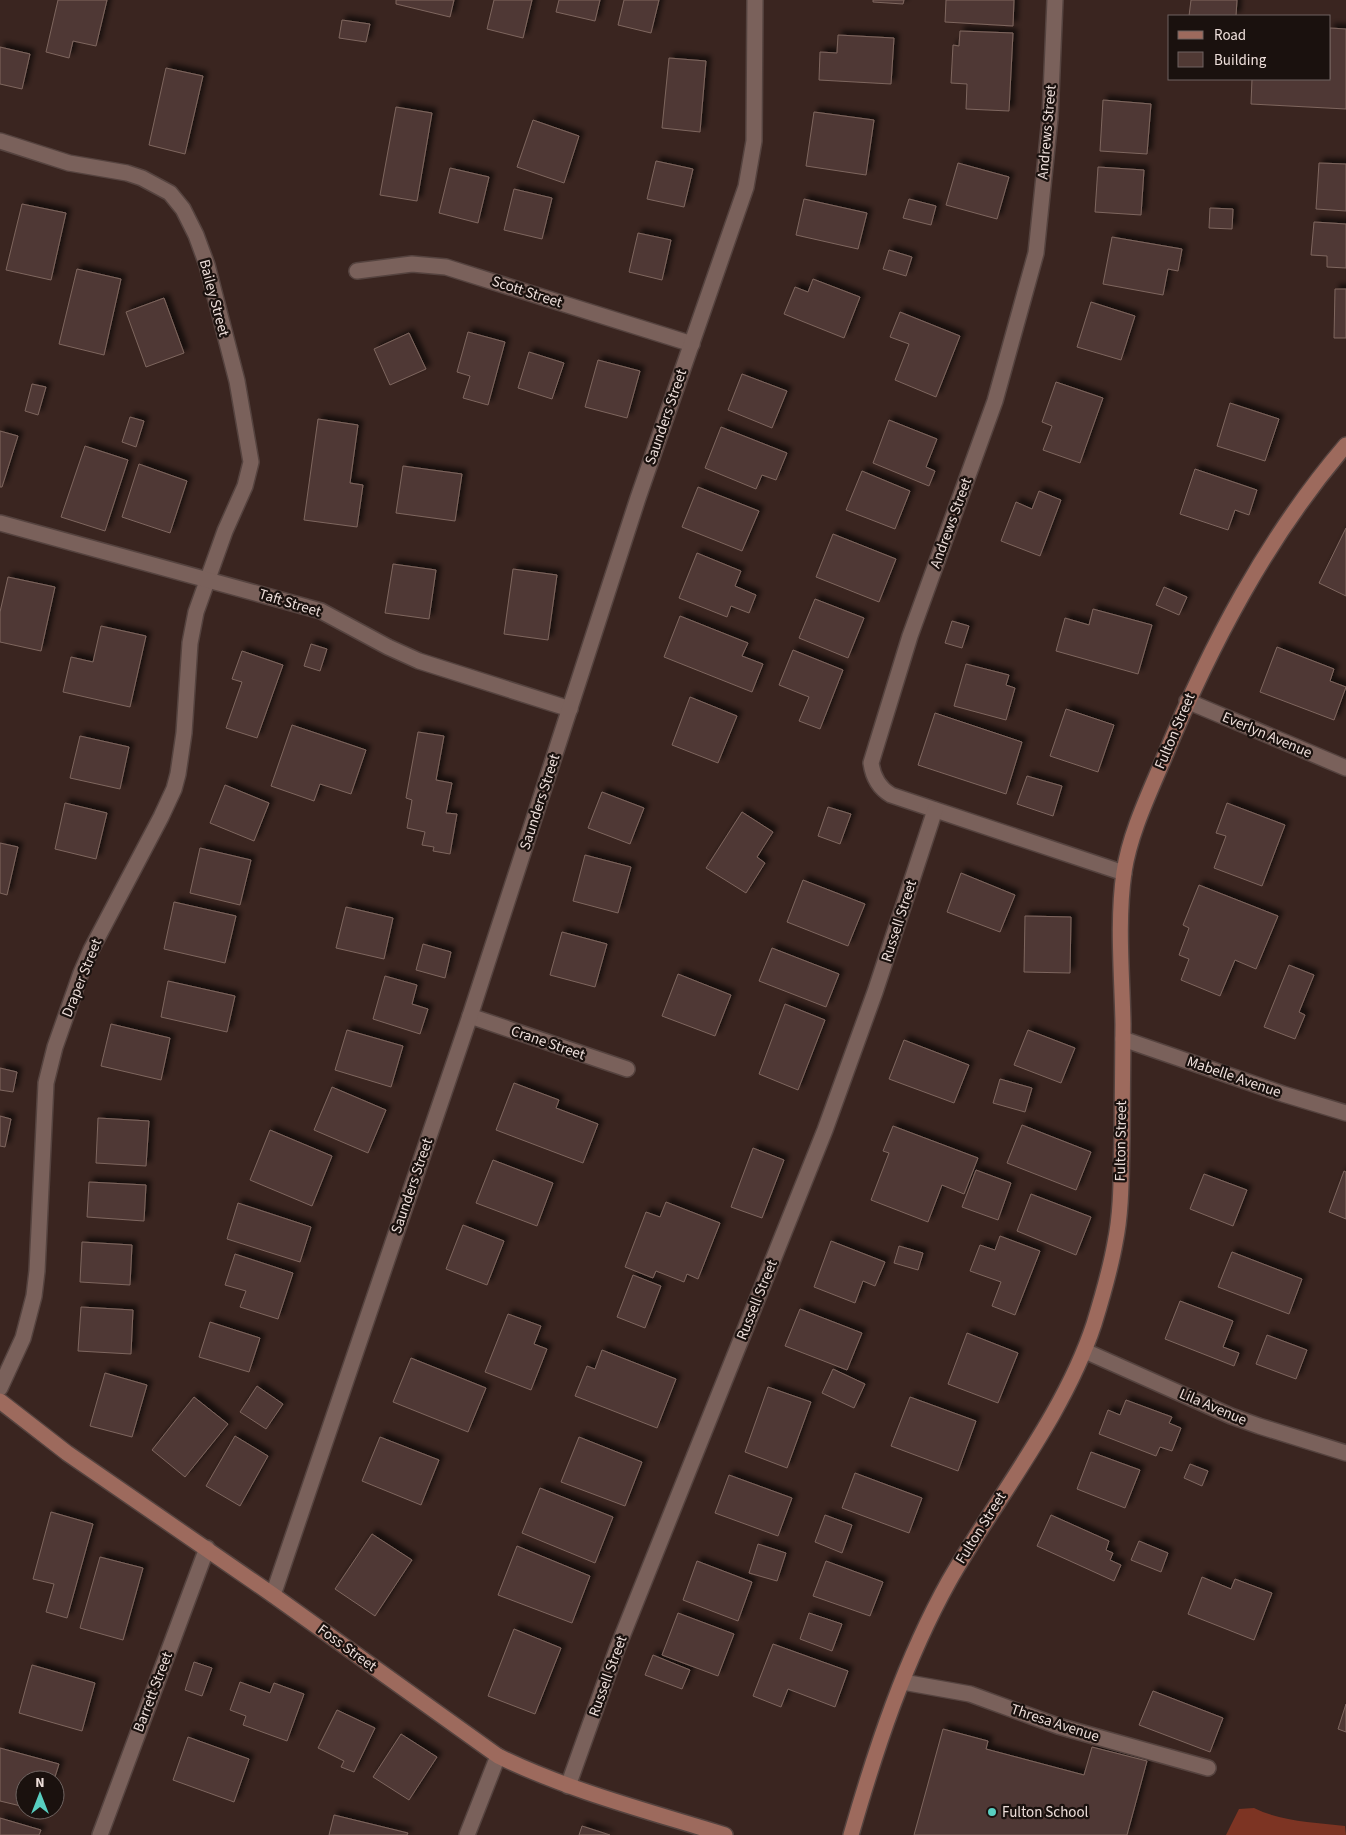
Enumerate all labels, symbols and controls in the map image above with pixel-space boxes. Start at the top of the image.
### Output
legend [1168,15,1331,80]
text: Road [1214,25,1246,46]
text: Building [1214,50,1267,71]
street label: Andrews Street [1032,84,1062,180]
street label: Bailey Street [194,257,234,339]
street label: Scott Street [489,271,565,313]
street label: Saunders Street [640,366,692,468]
street label: Andrews Street [925,475,977,571]
street label: Taft Street [256,584,324,622]
street label: Fulton Street [1150,690,1200,772]
street label: Everlyn Avenue [1219,707,1315,763]
street label: Saunders Street [515,751,565,853]
street label: Russell Street [876,877,922,965]
street label: Draper Street [57,936,107,1020]
street label: Crane Street [508,1021,588,1065]
street label: Mabelle Avenue [1184,1051,1284,1103]
street label: Fulton Street [1110,1100,1132,1182]
street label: Saunders Street [386,1135,438,1237]
street label: Russell Street [731,1257,783,1343]
street label: Lila Avenue [1176,1383,1250,1431]
street label: Fulton Street [951,1488,1011,1568]
street label: Foss Street [313,1619,381,1677]
street label: Russell Street [584,1633,632,1719]
street label: Barrett Street [128,1649,178,1735]
street label: Thresa Avenue [1008,1699,1102,1747]
north arrow [15,1770,65,1820]
text: N [35,1773,45,1793]
place label: Fulton School [1002,1802,1089,1823]
marker: Fulton School [986,1806,998,1818]

